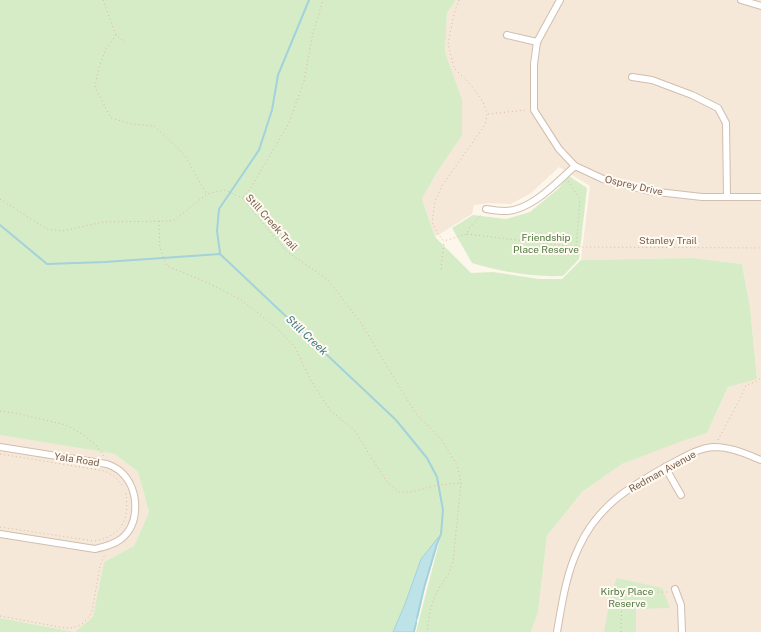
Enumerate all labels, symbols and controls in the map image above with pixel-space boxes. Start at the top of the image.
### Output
street label: Osprey Drive [604,172,665,198]
street label: Still Creek Trail [244,191,300,253]
park label: Friendship Place Reserve [513,231,579,255]
street label: Stanley Trail [639,234,697,246]
water label: Still Creek [284,313,330,357]
street label: Redman Avenue [626,447,698,494]
street label: Yala Road [54,450,100,468]
park label: Kirby Place Reserve [601,585,654,609]

